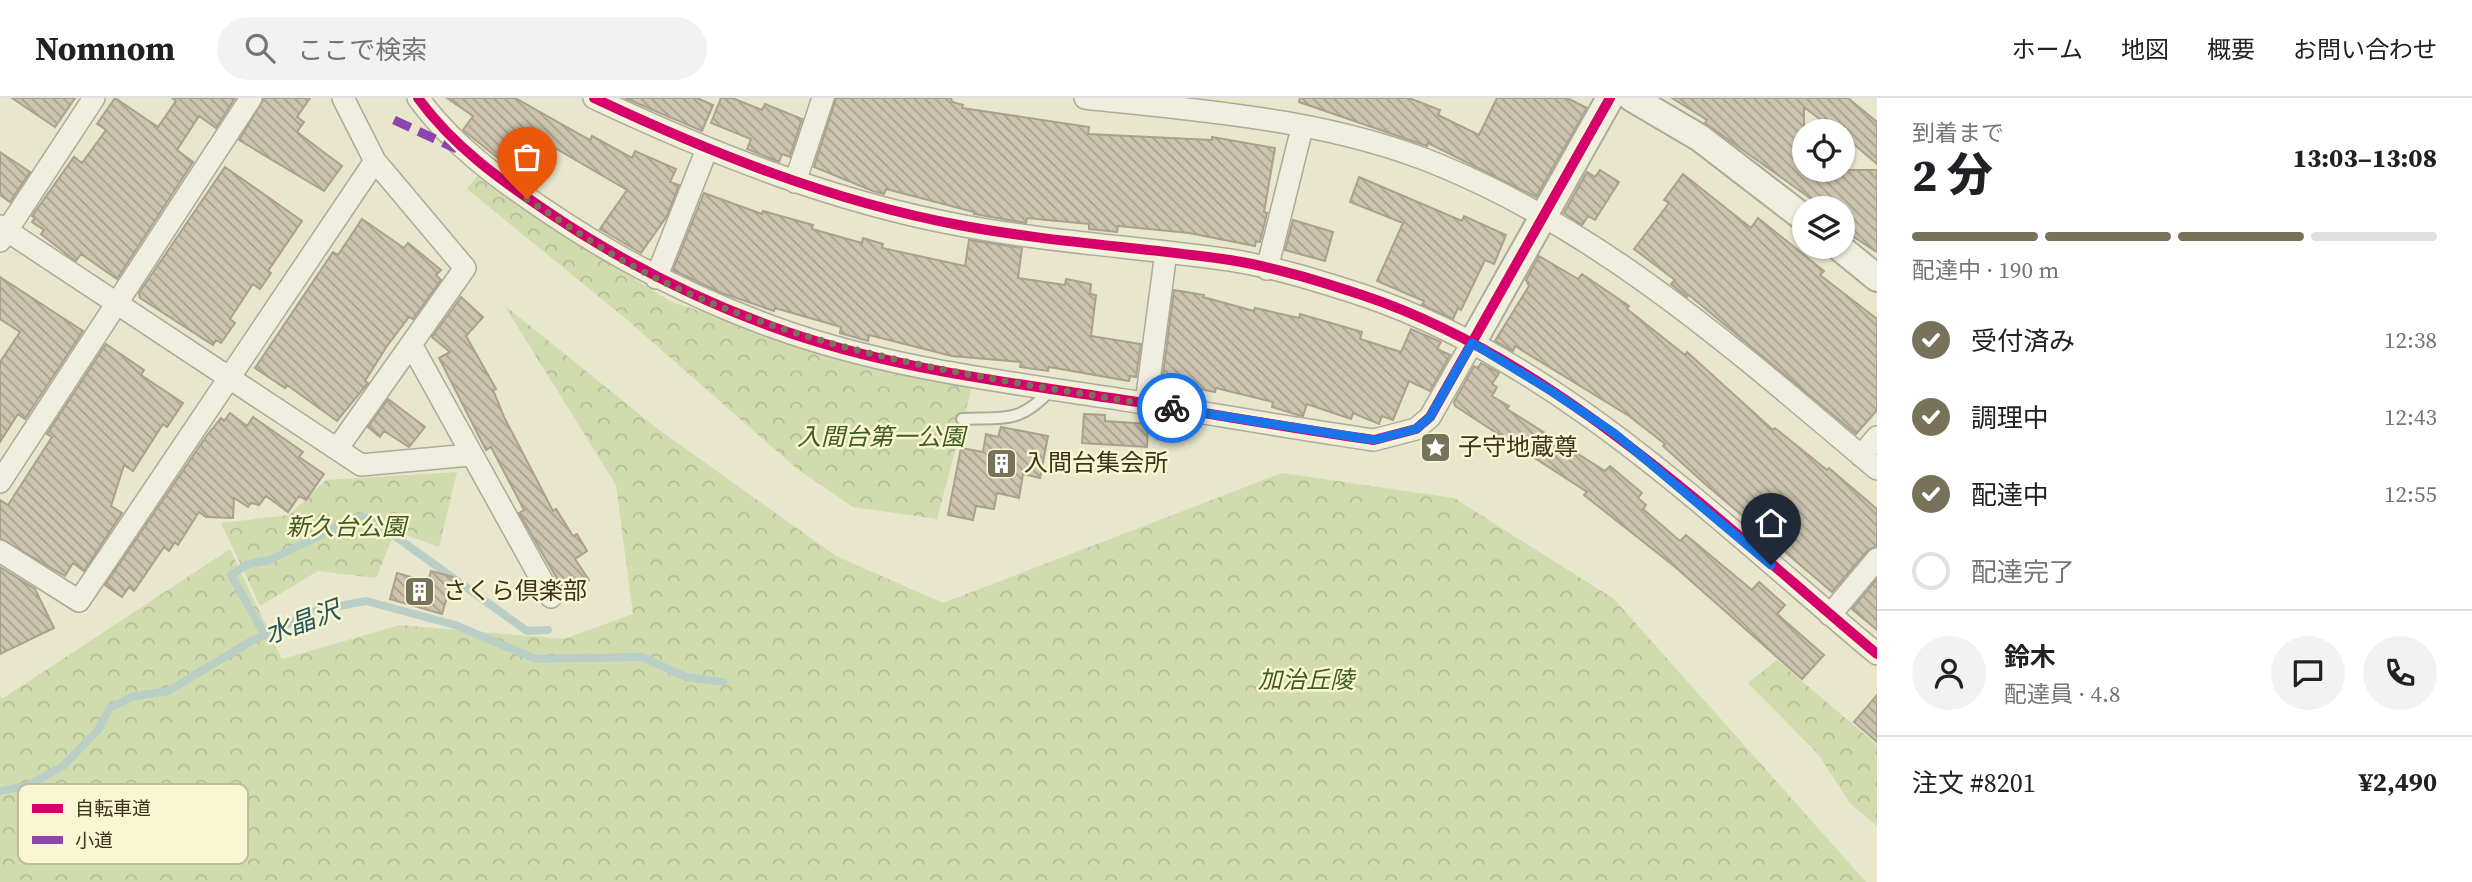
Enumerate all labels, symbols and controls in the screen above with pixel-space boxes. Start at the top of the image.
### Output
search box [217,17,707,80]
text: Nomnom [35,26,175,71]
icon: search [241,29,279,67]
text: ここで検索 [297,32,427,68]
text: ホーム [2012,33,2083,66]
text: 地図 [2121,33,2169,66]
text: 概要 [2207,33,2255,66]
text: お問い合わせ [2293,33,2437,66]
text: 到着まで [1912,117,2004,149]
map controls [1792,119,1855,259]
button: locate [1792,119,1855,182]
pin [497,127,557,199]
icon: bag [508,138,546,176]
text: 13:03–13:08 [2293,140,2437,176]
text: 2 分 [1912,143,1993,206]
button: layers [1792,196,1855,259]
text: 配達中 · 190 m [1912,254,2059,286]
icon: check [1912,321,1950,359]
text: 受付済み [1971,323,2075,359]
text: 12:38 [2384,324,2437,356]
courier [1137,373,1207,443]
icon: bike [1153,389,1191,427]
icon: check [1912,398,1950,436]
text: 調理中 [1971,400,2049,436]
text: 12:43 [2384,401,2437,433]
park label: 入間台第一公園 [797,420,968,453]
place icon: 子守地蔵尊 [1418,430,1452,464]
place label: 子守地蔵尊 [1458,430,1578,463]
building icon: 入間台集会所 [984,446,1018,480]
place label: 入間台集会所 [1024,446,1168,479]
icon: check [1912,475,1950,513]
text: 配達中 [1971,477,2049,513]
text: 12:55 [2384,478,2437,510]
pin [1741,493,1801,565]
icon: home [1752,504,1790,542]
park label: 新久台公園 [286,510,409,543]
text: 配達完了 [1971,554,2075,590]
building icon: さくら倶楽部 [403,574,437,608]
place label: さくら倶楽部 [443,574,587,607]
water label: 水晶沢 [259,591,348,652]
button: person [1912,636,1986,710]
button: chat [2271,636,2345,710]
button: phone [2363,636,2437,710]
text: 鈴木 [2004,639,2056,675]
park label: 加治丘陵 [1258,663,1357,696]
text: 配達員 · 4.8 [2004,678,2121,710]
text: ¥2,490 [2359,764,2437,800]
text: 注文 #8201 [1912,765,2036,801]
legend [18,784,248,864]
text: 自転車道 [75,795,151,821]
text: 小道 [75,827,113,853]

